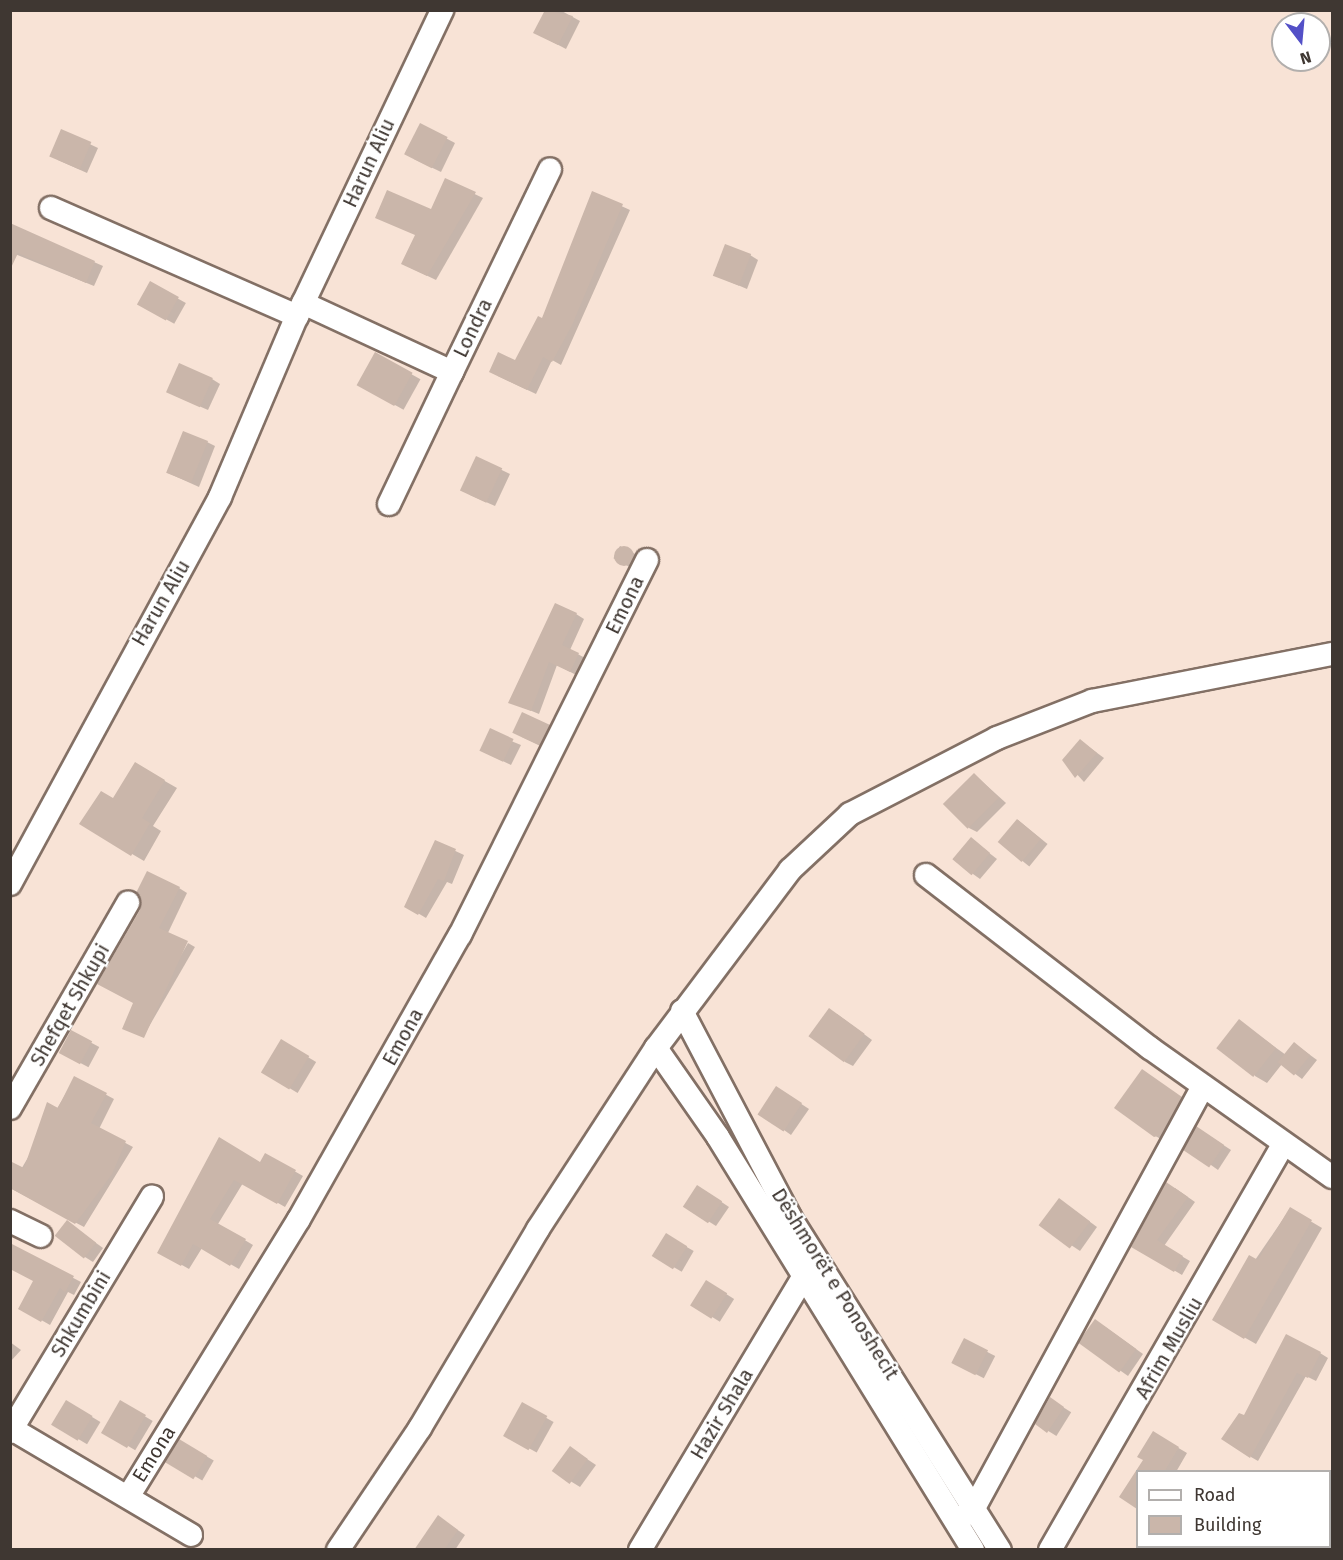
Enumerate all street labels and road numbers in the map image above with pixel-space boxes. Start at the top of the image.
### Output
street label: Harun Aliu [338,115,400,211]
street label: Londra [448,295,498,361]
street label: Harun Aliu [127,556,195,650]
street label: Emona [601,572,649,638]
street label: Shefqet Shkupi [25,940,115,1070]
street label: Emona [377,1004,429,1070]
street label: Dëshmorët e Ponoshecit [766,1184,904,1384]
street label: Shkumbini [46,1267,116,1361]
street label: Afrim Musliu [1130,1293,1208,1403]
street label: Hazir Shala [685,1364,759,1464]
street label: Emona [127,1421,181,1487]

